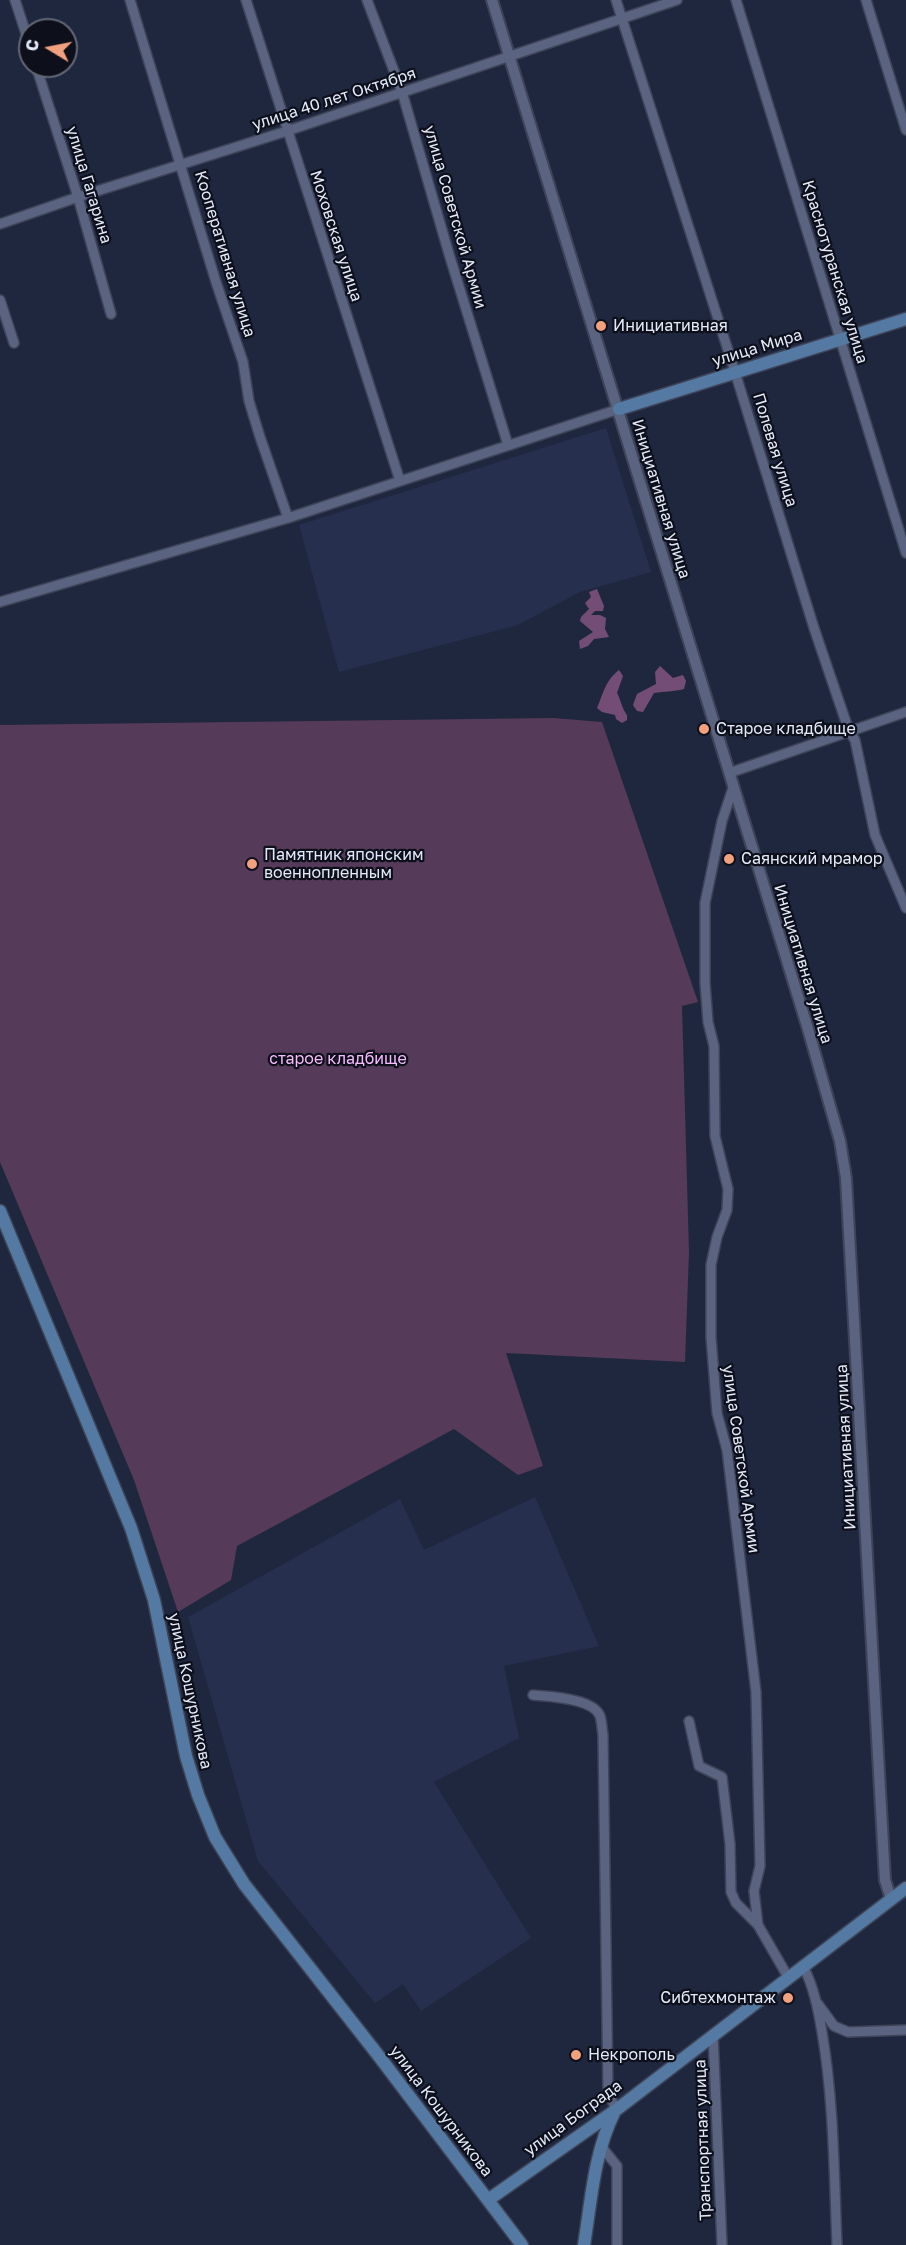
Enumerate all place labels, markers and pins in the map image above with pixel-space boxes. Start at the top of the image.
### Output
place label: Инициативная [613,316,728,336]
marker: Инициативная [594,319,608,333]
place label: Старое кладбище [716,719,856,739]
marker: Старое кладбище [697,722,711,736]
place label: Памятник японским военнопленным [264,845,424,883]
place label: Саянский мрамор [741,849,883,869]
marker: Саянский мрамор [722,852,736,866]
marker: Памятник японским военнопленным [245,857,259,871]
place label: Сибтехмонтаж [660,1988,776,2008]
marker: Сибтехмонтаж [781,1991,795,2005]
place label: Некрополь [588,2045,675,2065]
marker: Некрополь [569,2048,583,2062]

